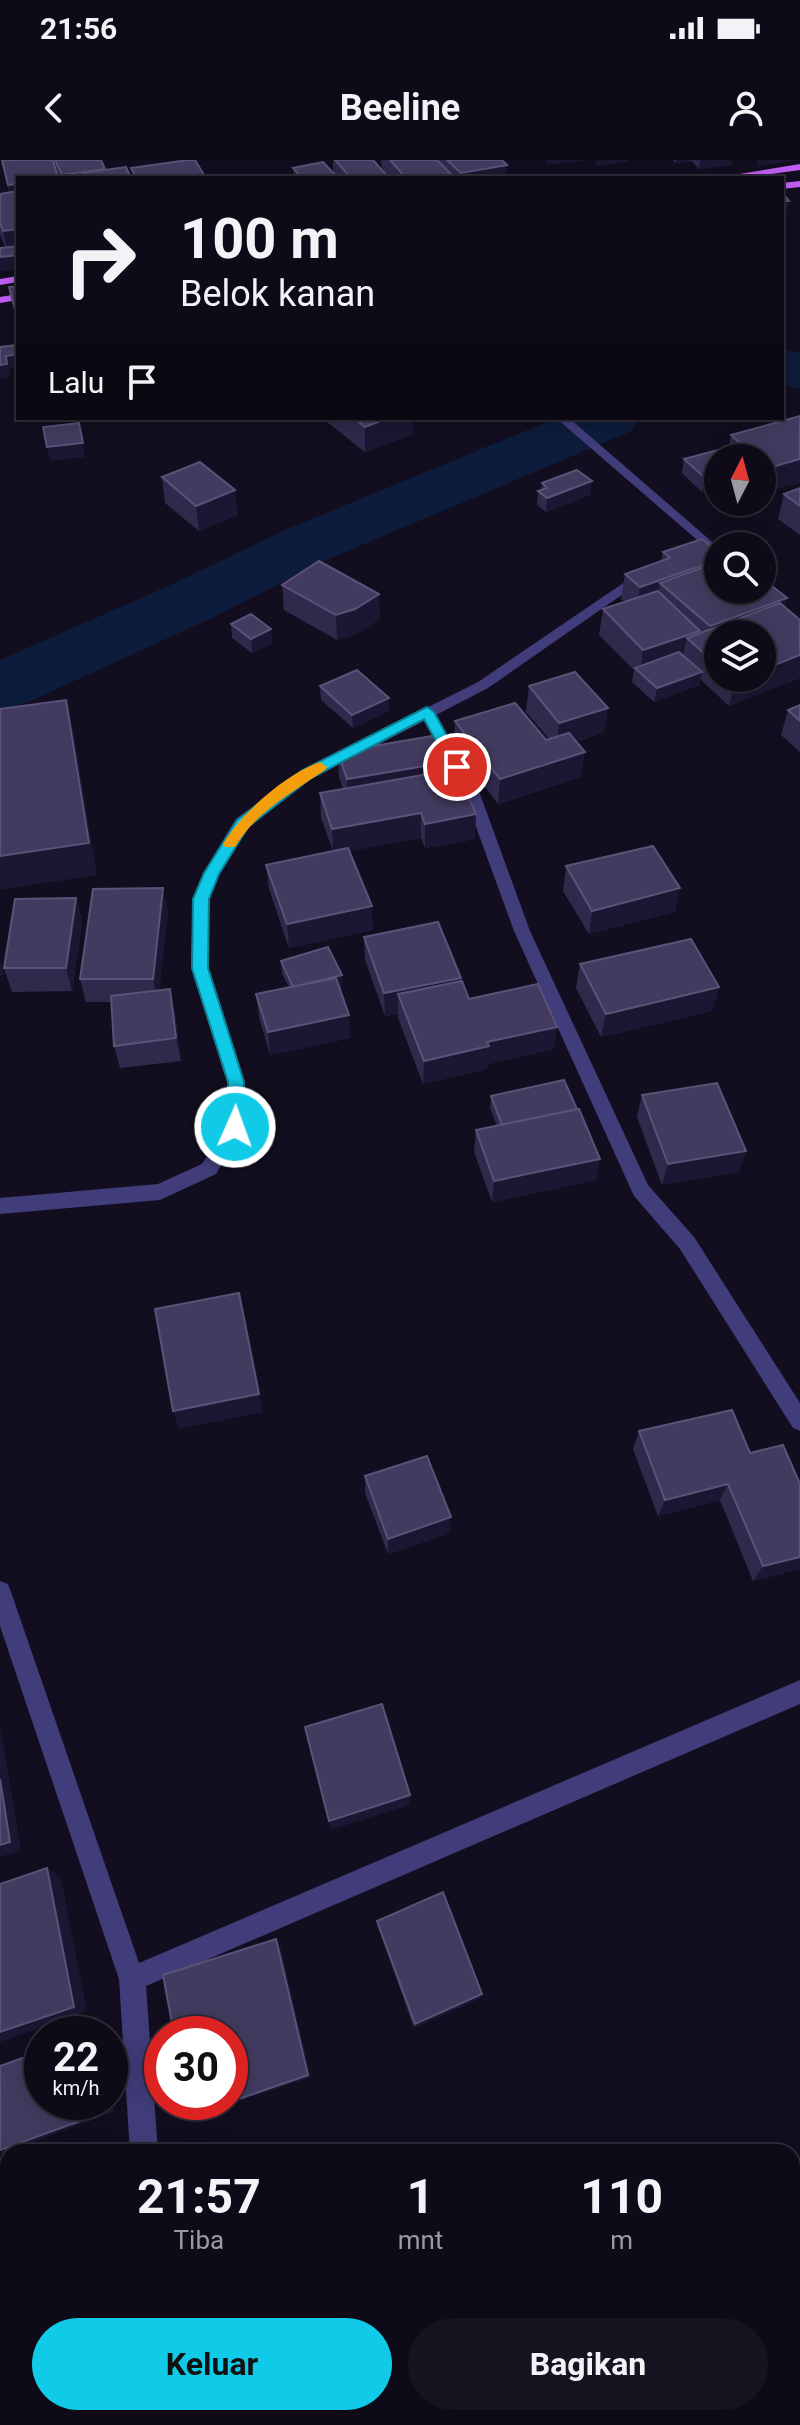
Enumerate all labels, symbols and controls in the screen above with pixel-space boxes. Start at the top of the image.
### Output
text: 21:56 [40,11,117,46]
icon: back [32,86,76,130]
icon: person [724,86,768,130]
text: Beeline [340,87,460,129]
text: 100 m [180,206,339,272]
icon: right [48,208,152,312]
text: Belok kanan [180,273,375,315]
icon: arrive [120,360,164,404]
text: Lalu [48,365,104,400]
north arrow [704,444,776,516]
map controls [704,444,776,692]
button: search [704,532,776,604]
button: layers [704,620,776,692]
pin [423,733,491,801]
icon: arrive [435,745,479,789]
position arrow [193,1085,277,1169]
speed limit sign: 30 [144,2016,248,2120]
text: 22 [53,2034,99,2081]
text: km/h [53,2076,99,2100]
text: 21:57 [137,2168,261,2225]
text: 1 [407,2168,434,2225]
text: 110 [580,2168,663,2225]
text: Tiba [174,2225,224,2255]
text: mnt [398,2225,443,2255]
text: m [610,2225,633,2255]
button: Keluar [32,2318,392,2410]
button: Bagikan [408,2318,768,2410]

